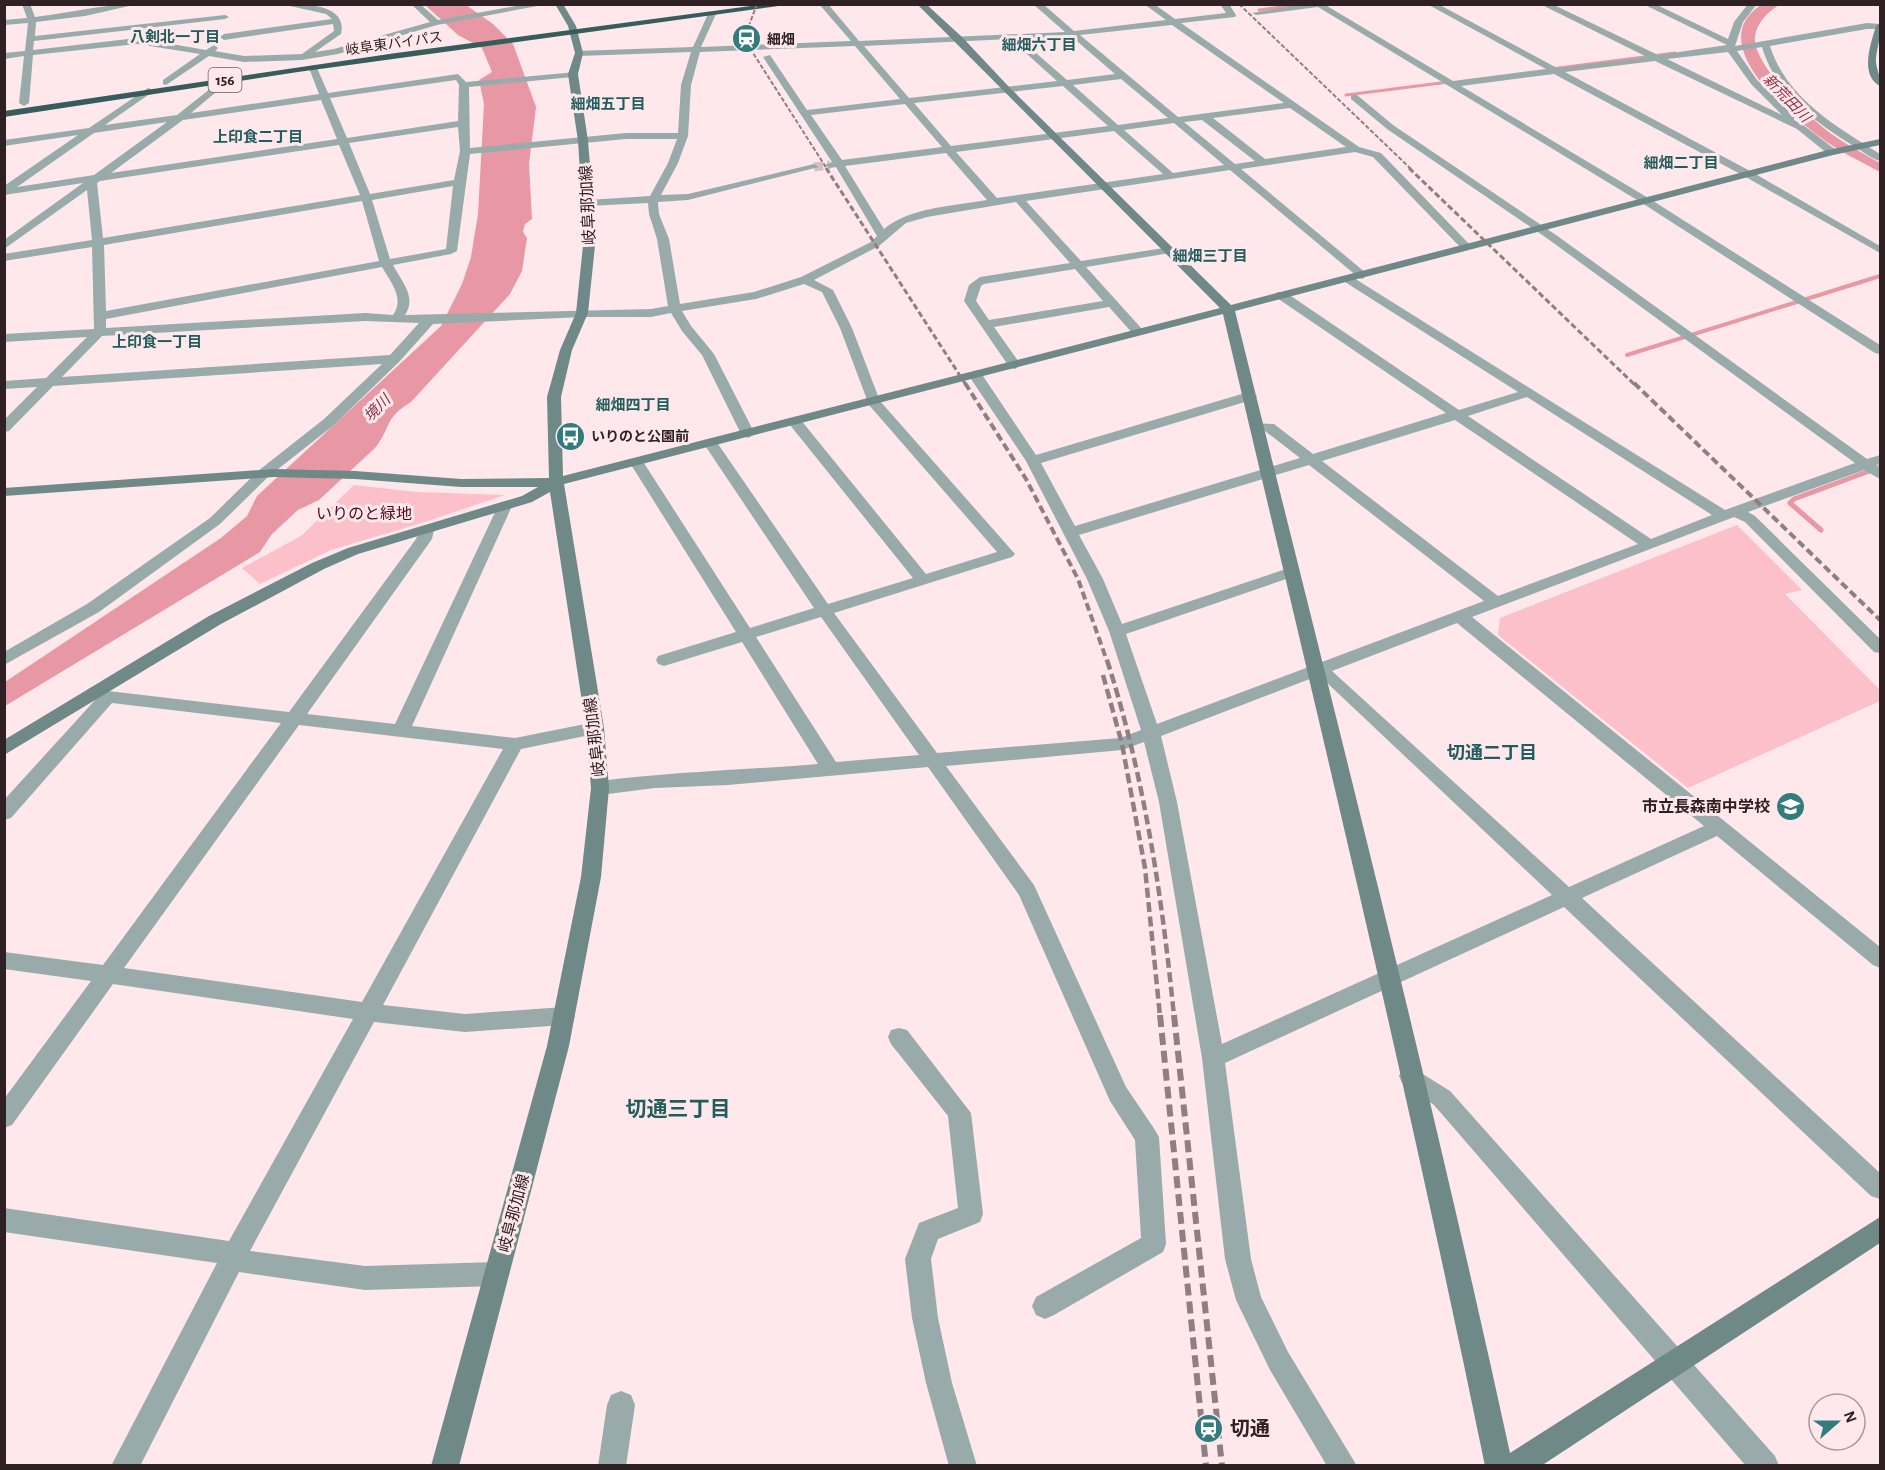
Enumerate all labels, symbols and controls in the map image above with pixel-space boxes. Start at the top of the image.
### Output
station icon: 細畑 [730,23,762,55]
district label: 八剣北一丁目 [130,29,220,45]
street label: 岐阜東バイパス [345,29,444,58]
place label: 細畑 [767,32,795,47]
district label: 細畑六丁目 [1001,37,1077,53]
road number: 156 [208,68,242,92]
water label: 新荒田川 [1760,71,1815,127]
district label: 細畑五丁目 [570,96,646,112]
district label: 上印食二丁目 [213,129,303,145]
district label: 細畑二丁目 [1643,155,1719,171]
street label: 岐阜那加線 [577,165,598,245]
district label: 細畑三丁目 [1172,248,1248,264]
district label: 上印食一丁目 [112,334,202,350]
water label: 境川 [361,390,395,424]
district label: 細畑四丁目 [595,397,671,413]
bus stop icon: いりのと公園前 [554,420,586,452]
place label: いりのと公園前 [591,428,689,444]
park label: いりのと緑地 [316,505,412,522]
street label: 岐阜那加線 [581,696,608,778]
district label: 切通二丁目 [1447,743,1537,763]
school or university icon: 市立長森南中学校 [1775,790,1807,822]
place label: 市立長森南中学校 [1642,798,1770,815]
district label: 切通三丁目 [626,1098,731,1120]
street label: 岐阜那加線 [495,1172,532,1254]
north arrow [1807,1392,1867,1452]
text: N [1841,1409,1860,1425]
station icon: 切通 [1193,1412,1225,1444]
place label: 切通 [1230,1418,1270,1439]

